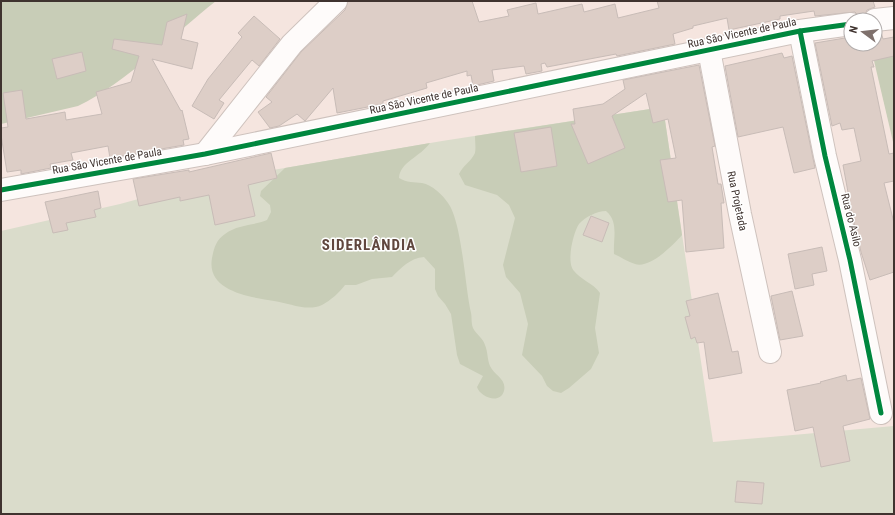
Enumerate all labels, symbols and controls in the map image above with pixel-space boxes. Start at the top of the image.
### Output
north arrow [843,12,883,52]
street label: Rua São Vicente de Paula [686,15,798,51]
text: N [847,24,861,34]
street label: Rua São Vicente de Paula [368,81,480,117]
street label: Rua São Vicente de Paula [51,145,163,177]
street label: Rua Projetada [724,170,750,232]
street label: Rua do Asilo [838,192,864,248]
district label: SIDERLÂNDIA [322,236,416,254]

